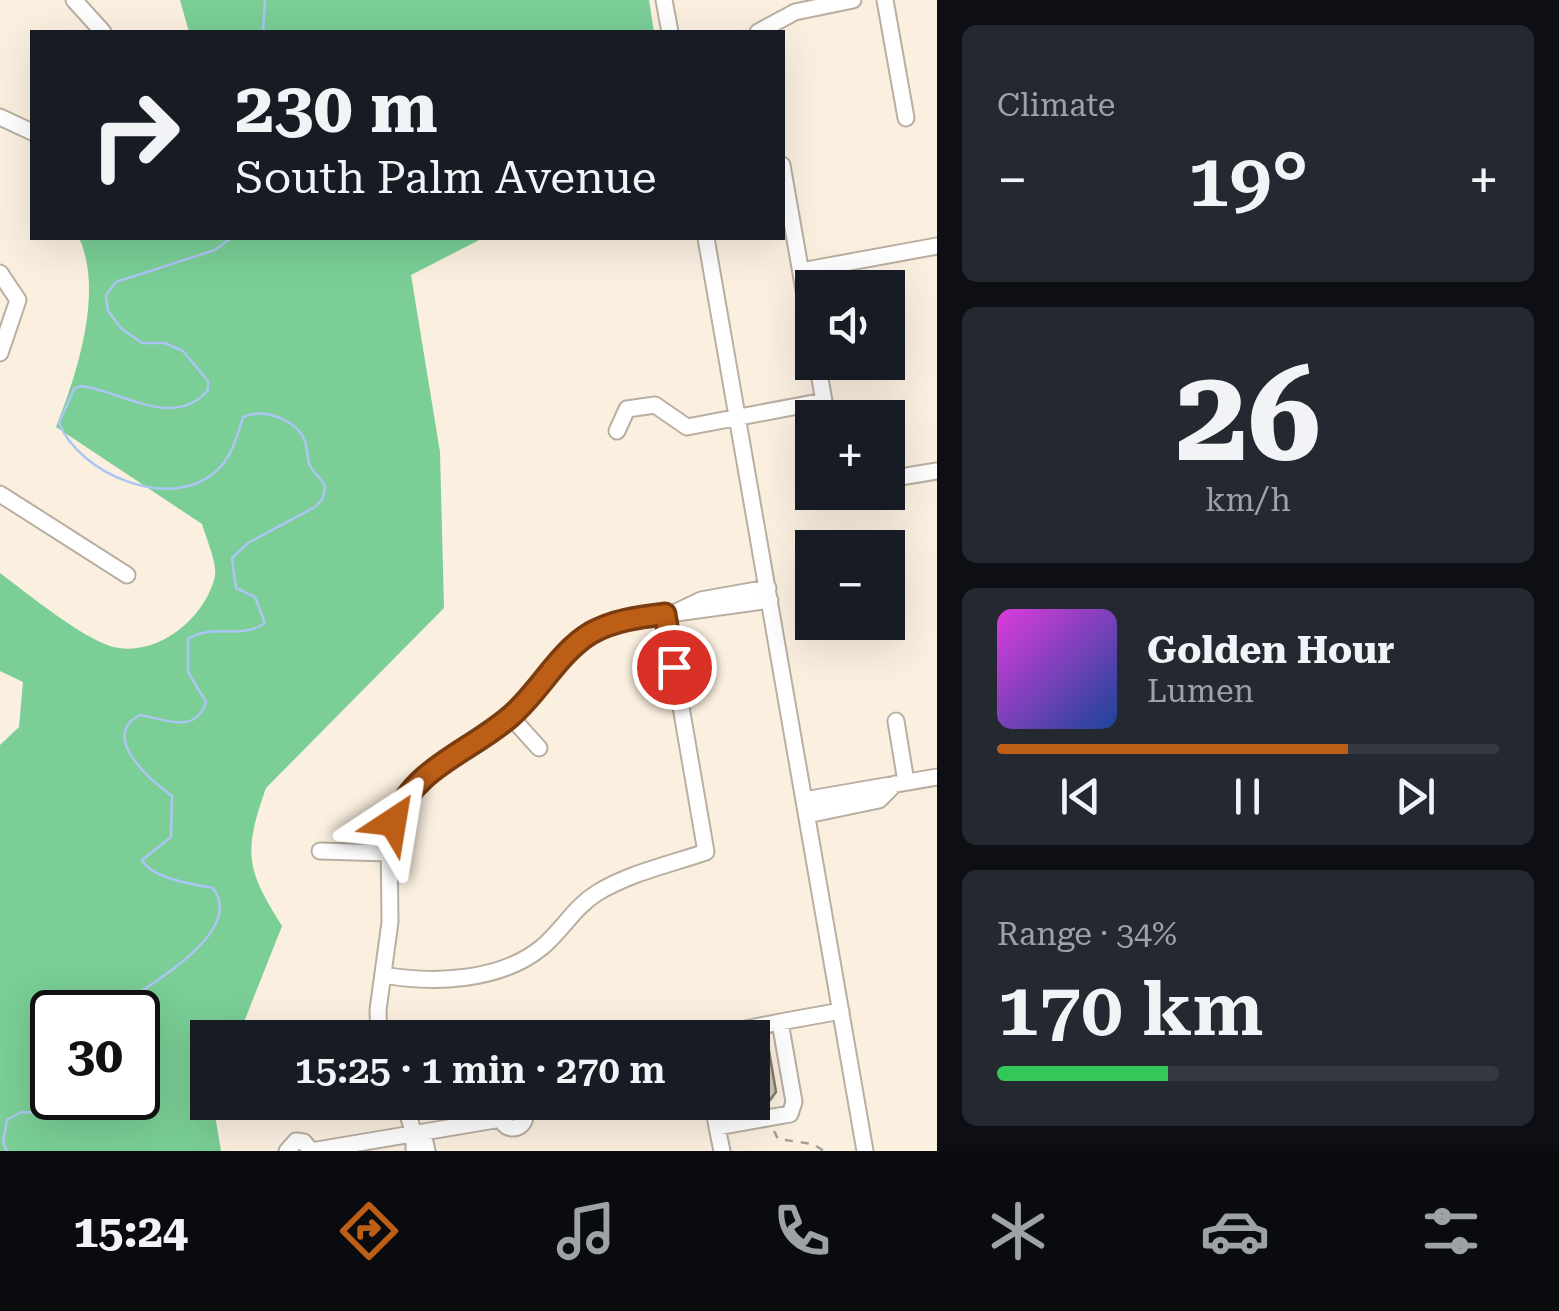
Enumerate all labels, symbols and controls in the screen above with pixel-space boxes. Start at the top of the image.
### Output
text: 230 m [235,67,438,149]
icon: right [70,70,200,200]
text: Climate [997,86,1115,124]
text: 19° [1187,136,1309,224]
text: − [997,148,1028,212]
text: + [1468,148,1499,212]
text: South Palm Avenue [235,151,656,204]
map controls [795,270,905,640]
button: sound [795,270,905,380]
text: 26 [1175,339,1321,492]
button: + [795,400,905,510]
text: km/h [1205,481,1291,519]
button: − [795,530,905,640]
pin [632,625,717,710]
text: Golden Hour [1147,628,1395,672]
icon: arrive [647,640,702,695]
text: Lumen [1147,672,1254,710]
icon: previous [1053,769,1108,824]
icon: pause [1220,769,1275,824]
icon: next [1388,769,1443,824]
position arrow [341,770,445,874]
text: Range · 34% [997,915,1177,953]
text: 170 km [997,965,1263,1053]
speed limit sign: 30 [30,990,160,1120]
text: 15:25 · 1 min · 270 m [295,1048,666,1092]
icon: directions [334,1196,404,1266]
icon: music [551,1196,621,1266]
icon: phone [767,1196,837,1266]
icon: climate [983,1196,1053,1266]
icon: car [1200,1196,1270,1266]
icon: filters [1416,1196,1486,1266]
text: 15:24 [73,1205,188,1258]

